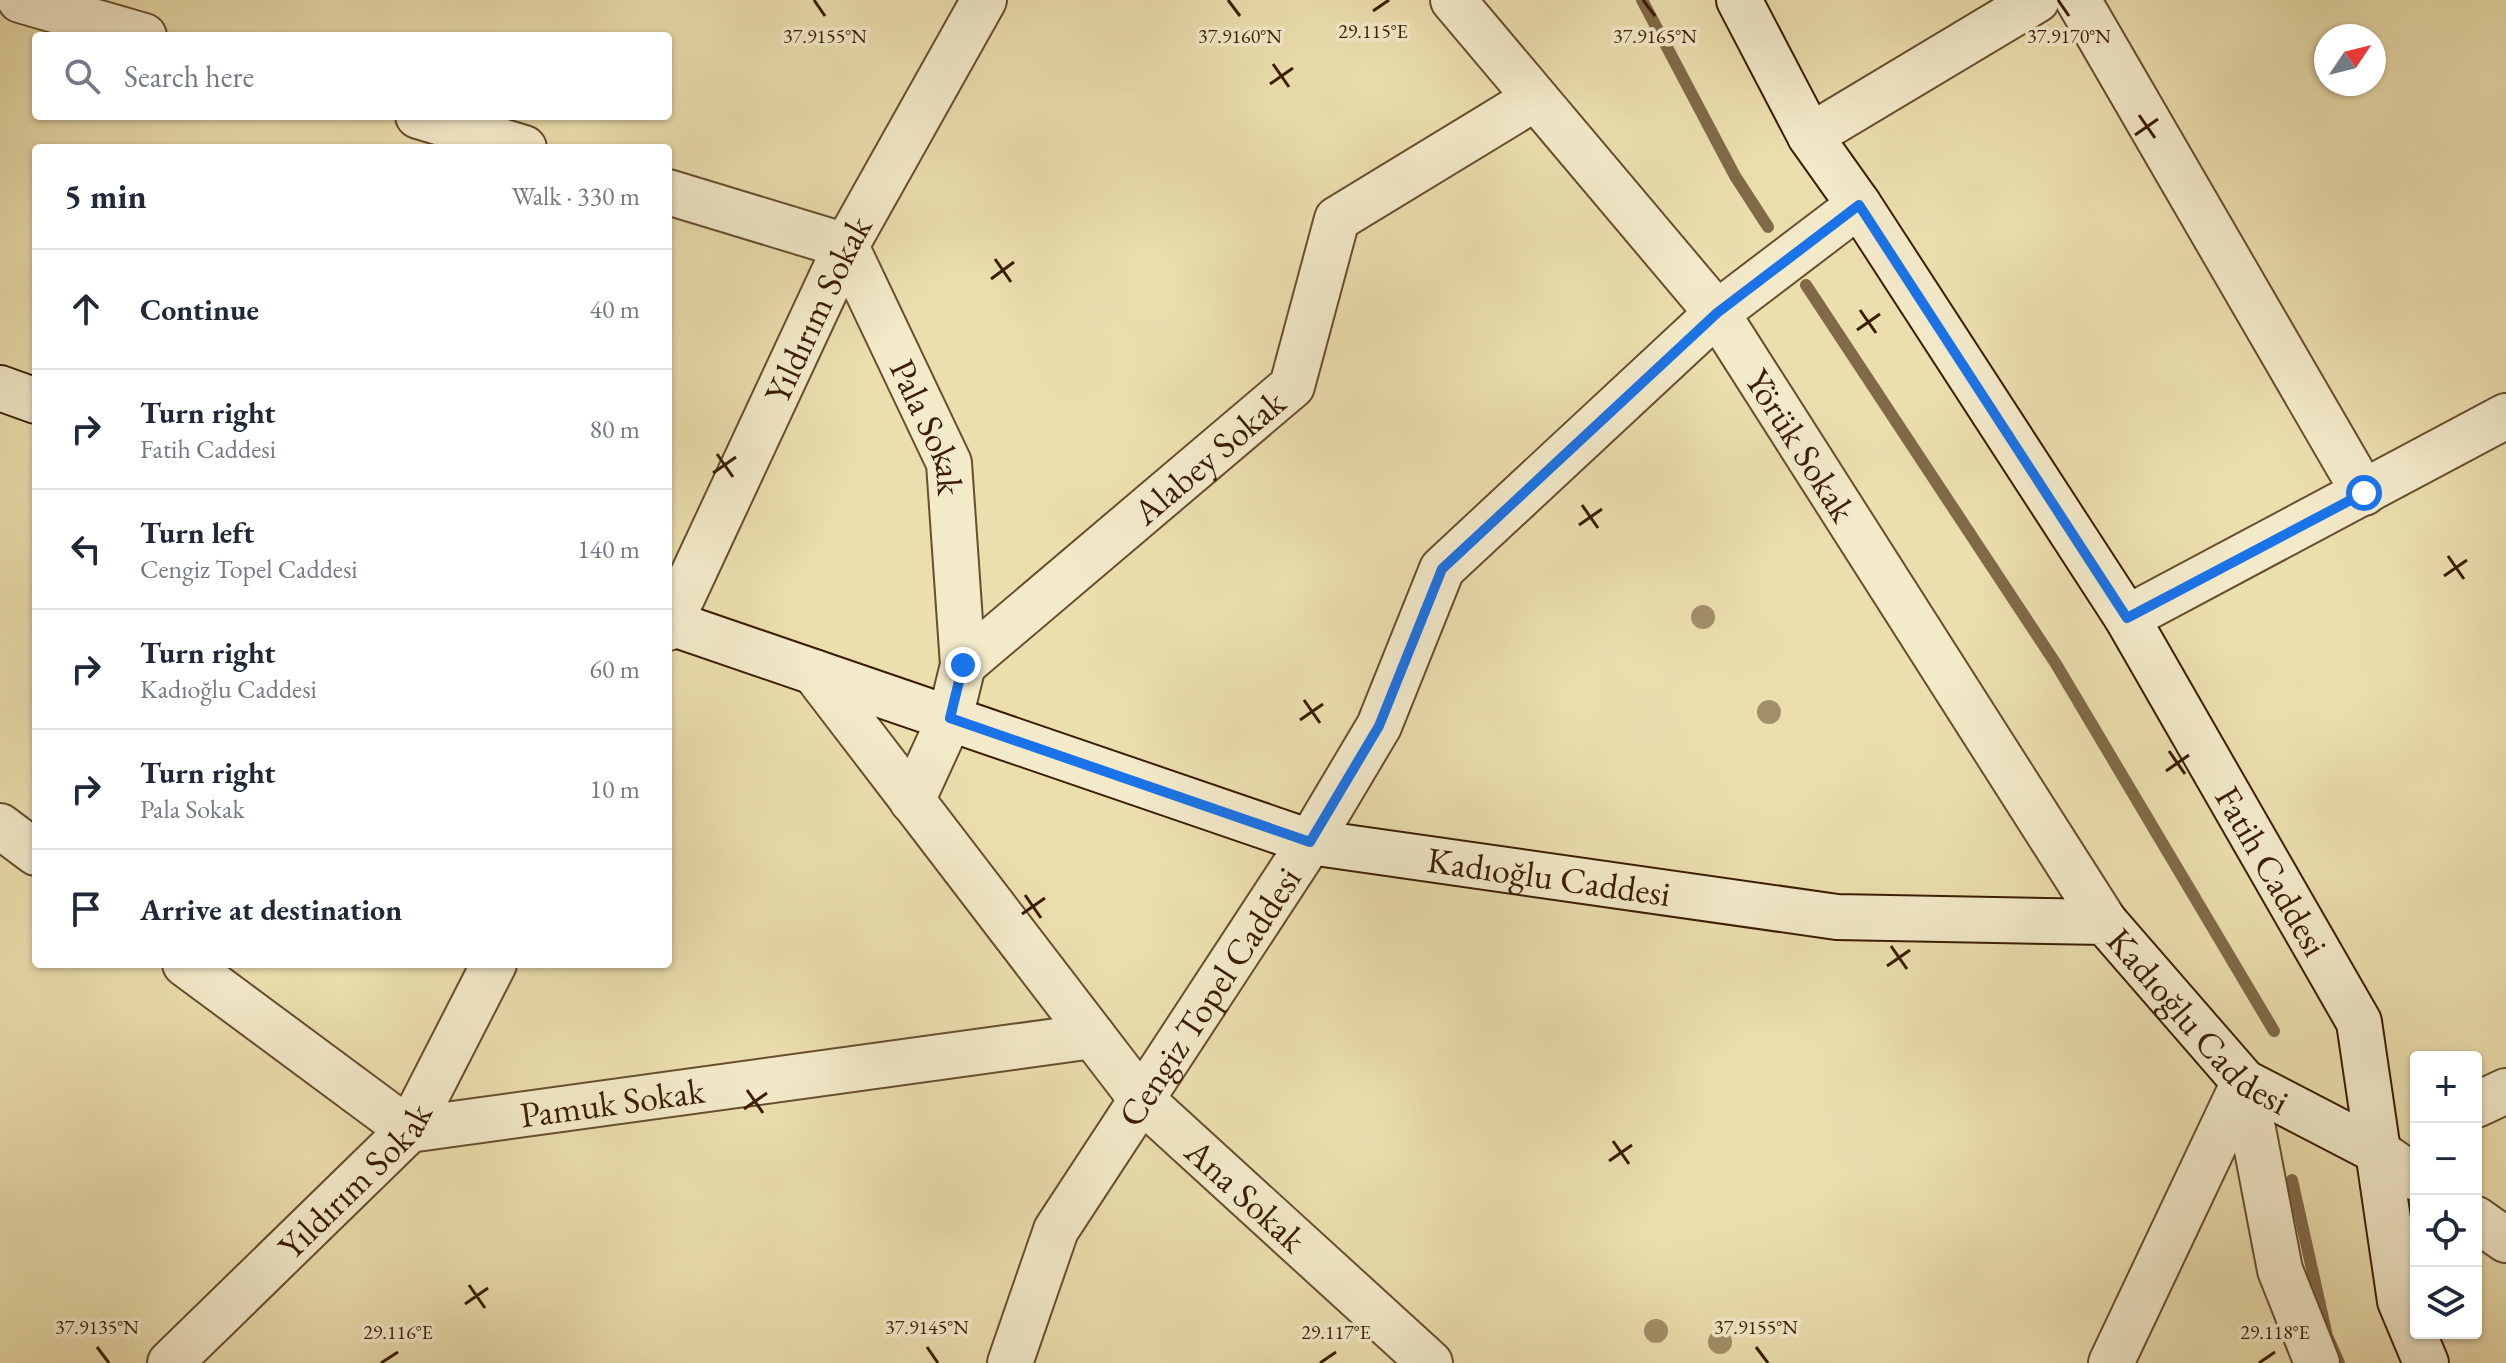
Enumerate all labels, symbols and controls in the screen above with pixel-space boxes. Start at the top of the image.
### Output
text: 29.115°E [1338,18,1408,44]
text: 37.9155°N [783,23,867,49]
text: 37.9160°N [1198,23,1282,49]
text: 37.9165°N [1613,23,1697,49]
text: 37.9170°N [2027,23,2111,49]
north arrow [2314,24,2386,96]
search box [32,32,672,120]
icon: search [60,54,104,98]
text: Search here [124,57,254,96]
text: 5 min [64,174,147,218]
text: Walk · 330 m [512,179,640,213]
street label: Yıldırım Sokak [753,206,883,411]
icon: ahead [64,287,108,331]
text: Continue [140,290,259,329]
text: 40 m [590,292,640,326]
street label: Pala Sokak [879,351,974,498]
street label: Yörük Sokak [1735,360,1867,532]
street label: Alabey Sokak [1122,378,1296,536]
text: Turn right [140,393,276,432]
icon: right [64,407,108,451]
text: 80 m [590,412,640,446]
text: Fatih Caddesi [140,432,276,466]
route start [2346,475,2382,511]
text: Turn left [140,513,254,552]
icon: left [64,527,108,571]
text: 140 m [577,532,640,566]
text: Cengiz Topel Caddesi [140,552,358,586]
text: Turn right [140,633,276,672]
icon: right [64,647,108,691]
route end [945,647,981,683]
text: 60 m [590,652,640,686]
text: Kadıoğlu Caddesi [140,672,317,706]
text: Turn right [140,753,276,792]
icon: right [64,767,108,811]
text: 10 m [590,772,640,806]
street label: Fatih Caddesi [2204,778,2339,965]
text: Pala Sokak [140,792,245,826]
street label: Kadıoğlu Caddesi [1424,836,1674,917]
street label: Cengiz Topel Caddesi [1107,857,1312,1136]
icon: arrive [64,887,108,931]
text: Arrive at destination [140,890,402,929]
street label: Kadıoğlu Caddesi [2096,918,2297,1125]
map controls [2410,1051,2482,1339]
button: + [2410,1051,2482,1123]
street label: Pamuk Sokak [517,1066,709,1138]
street label: Yıldırım Sokak [268,1094,443,1269]
button: − [2410,1123,2482,1195]
street label: Ana Sokak [1174,1127,1317,1263]
button: locate [2410,1195,2482,1267]
button: layers [2410,1267,2482,1339]
text: 37.9135°N [55,1314,139,1340]
text: 37.9145°N [885,1314,969,1340]
text: 37.9155°N [1714,1314,1798,1340]
text: 29.116°E [363,1319,433,1345]
text: 29.117°E [1301,1319,1371,1345]
text: 29.118°E [2240,1319,2310,1345]

